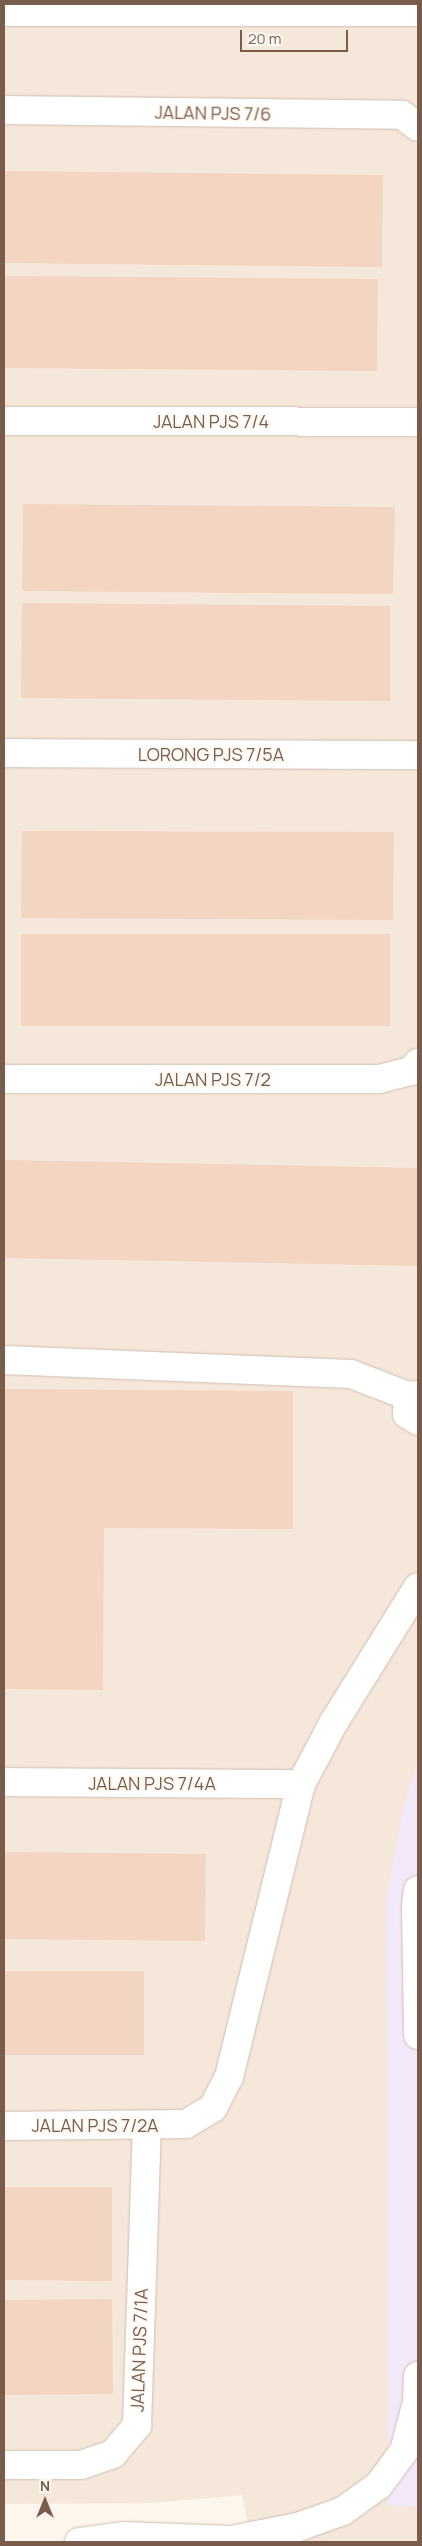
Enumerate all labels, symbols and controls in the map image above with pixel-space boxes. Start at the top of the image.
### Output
scale bar [242,20,350,52]
text: 20 m [248,28,281,49]
street label: JALAN PJS 7/6 [154,101,272,125]
street label: JALAN PJS 7/4 [153,410,269,432]
street label: LORONG PJS 7/5A [138,743,284,765]
street label: JALAN PJS 7/2 [155,1068,271,1090]
street label: JALAN PJS 7/4A [88,1772,216,1794]
street label: JALAN PJS 7/2A [32,2114,158,2136]
street label: JALAN PJS 7/1A [126,2288,152,2412]
north arrow [20,2476,70,2526]
text: N [40,2476,50,2495]

